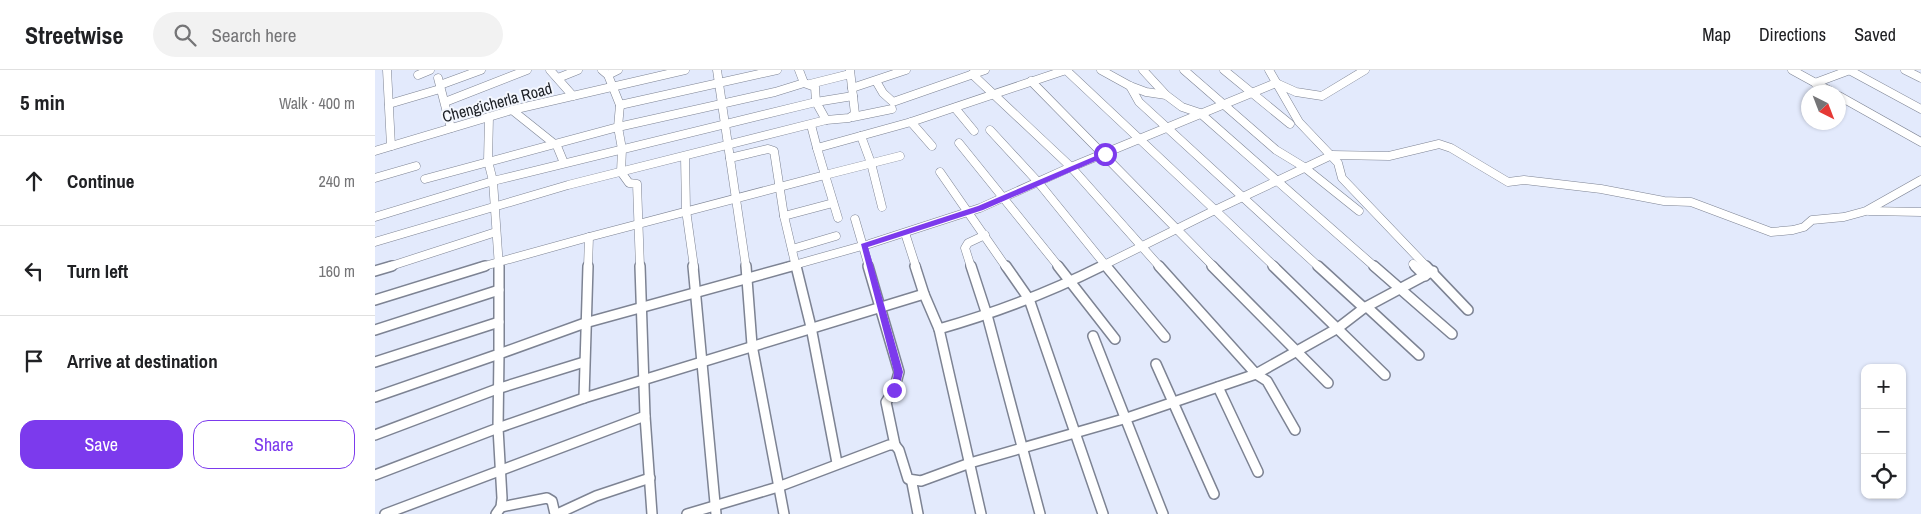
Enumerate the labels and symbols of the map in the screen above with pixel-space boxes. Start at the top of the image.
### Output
street label: Chengicherla Road [440,77,554,127]
north arrow [1801,85,1846,130]
route start [1094,143,1117,166]
route end [883,379,906,402]

